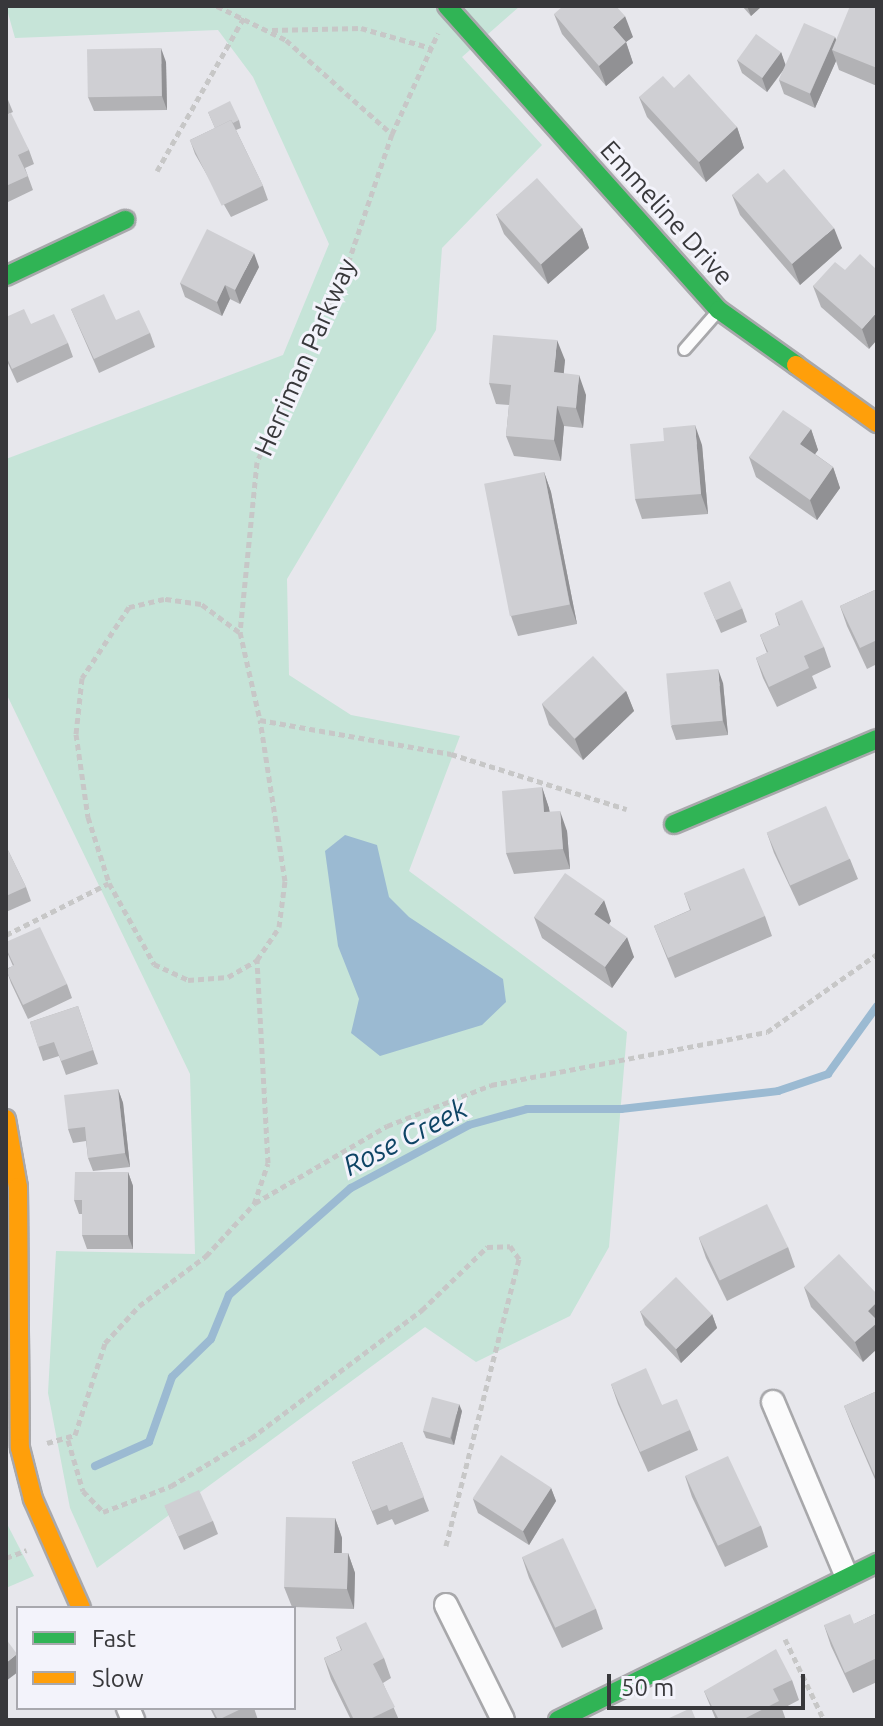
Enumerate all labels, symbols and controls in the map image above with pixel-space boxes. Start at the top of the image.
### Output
street label: Emmeline Drive [594,134,740,292]
street label: Herriman Parkway [247,253,363,461]
water label: Rose Creek [337,1091,473,1183]
legend [16,1606,296,1710]
text: Fast [92,1625,136,1652]
scale bar [611,1658,809,1708]
text: Slow [92,1665,144,1692]
text: 50 m [621,1674,674,1701]

